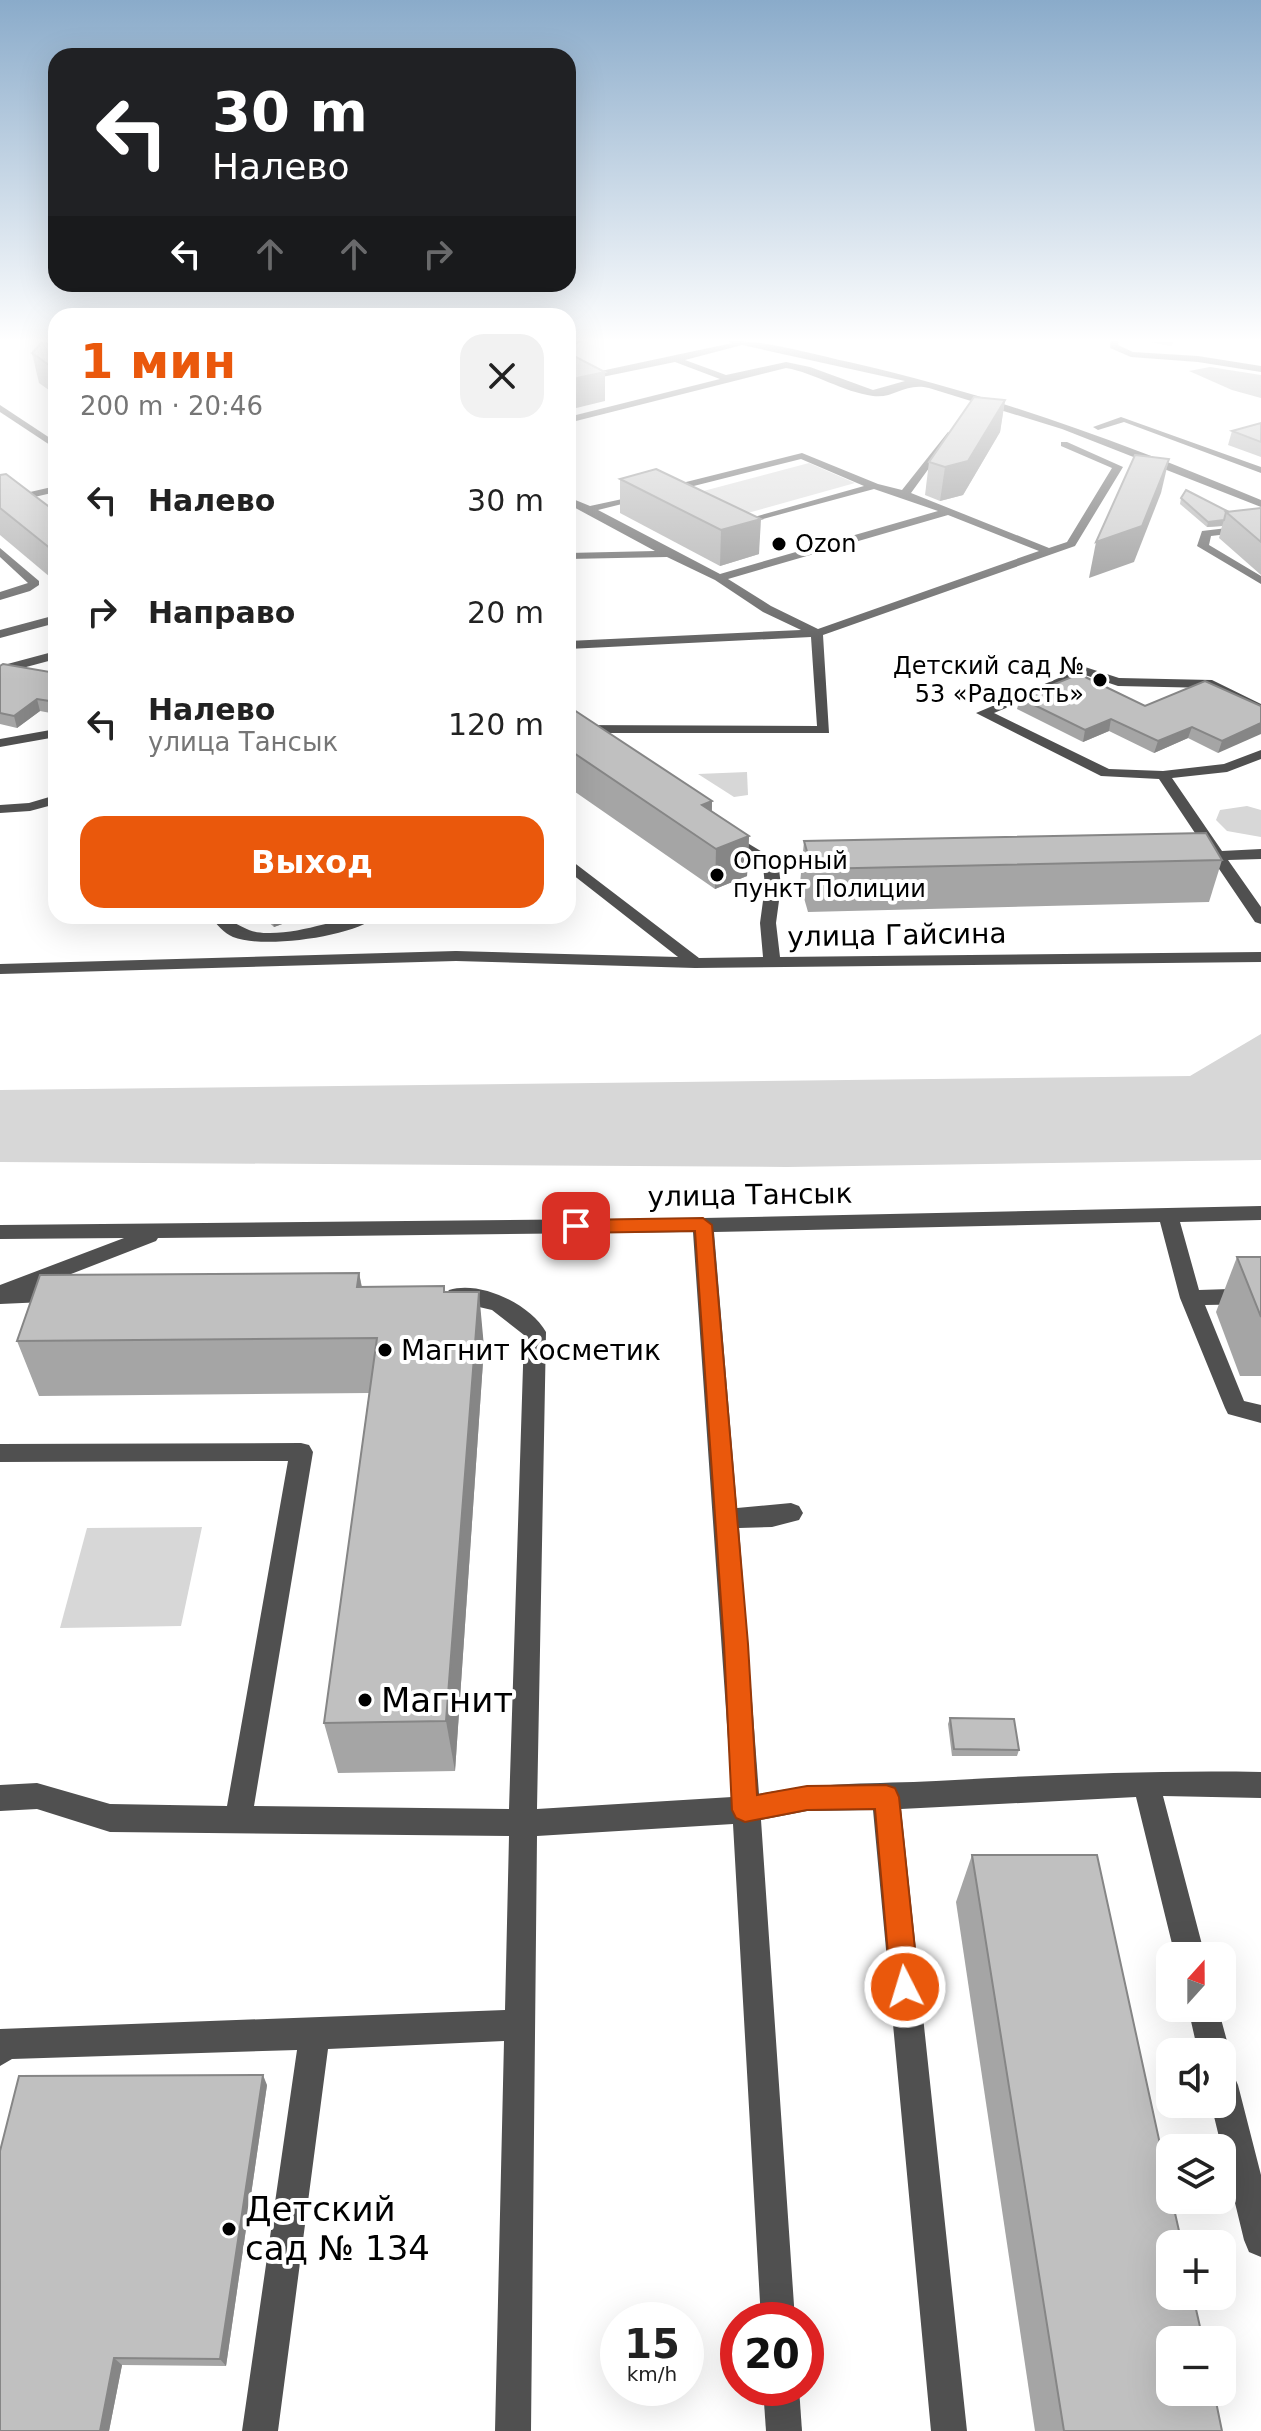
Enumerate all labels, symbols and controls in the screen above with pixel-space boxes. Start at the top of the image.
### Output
text: 30 m [212,79,368,144]
icon: left [80,80,184,184]
text: Налево [212,146,350,187]
icon: left [164,232,208,276]
icon: ahead [248,232,292,276]
icon: ahead [332,232,376,276]
icon: right [416,232,460,276]
text: 1 мин [80,333,236,389]
button: close [460,334,544,418]
text: 200 m · 20:46 [80,391,263,421]
icon: left [80,478,124,522]
text: Налево [148,483,275,518]
text: 30 m [467,483,544,518]
place label: Ozon [795,530,856,558]
marker: Ozon [770,535,788,553]
icon: right [80,590,124,634]
text: Направо [148,595,295,630]
text: 20 m [467,595,544,630]
place label: Детский сад № 53 «Радость» [893,652,1084,708]
marker: Детский сад № 53 «Радость» [1091,671,1109,689]
text: Налево [148,692,275,727]
icon: left [80,702,124,746]
text: 120 m [448,707,544,742]
text: улица Тансык [148,727,338,757]
button: Выход [80,816,544,908]
place label: Опорный пункт Полиции [733,847,926,903]
marker: Опорный пункт Полиции [708,866,726,884]
street label: улица Гайсина [787,917,1007,953]
street label: улица Тансык [647,1177,853,1213]
pin [542,1192,610,1260]
icon: arrive [554,1204,598,1248]
place label: Магнит Косметик [401,1334,661,1367]
marker: Магнит Косметик [376,1341,394,1359]
place label: Магнит [381,1680,513,1720]
marker: Магнит [356,1691,374,1709]
north arrow [1156,1942,1236,2022]
map controls [1156,1942,1236,2406]
position arrow [863,1945,947,2029]
button: sound [1156,2038,1236,2118]
button: layers [1156,2134,1236,2214]
place label: Детский сад № 134 [245,2189,430,2268]
marker: Детский сад № 134 [220,2220,238,2238]
button: + [1156,2230,1236,2310]
speed limit sign: 20 [720,2302,824,2406]
text: 15 [624,2321,680,2367]
button: − [1156,2326,1236,2406]
text: km/h [627,2362,677,2386]

